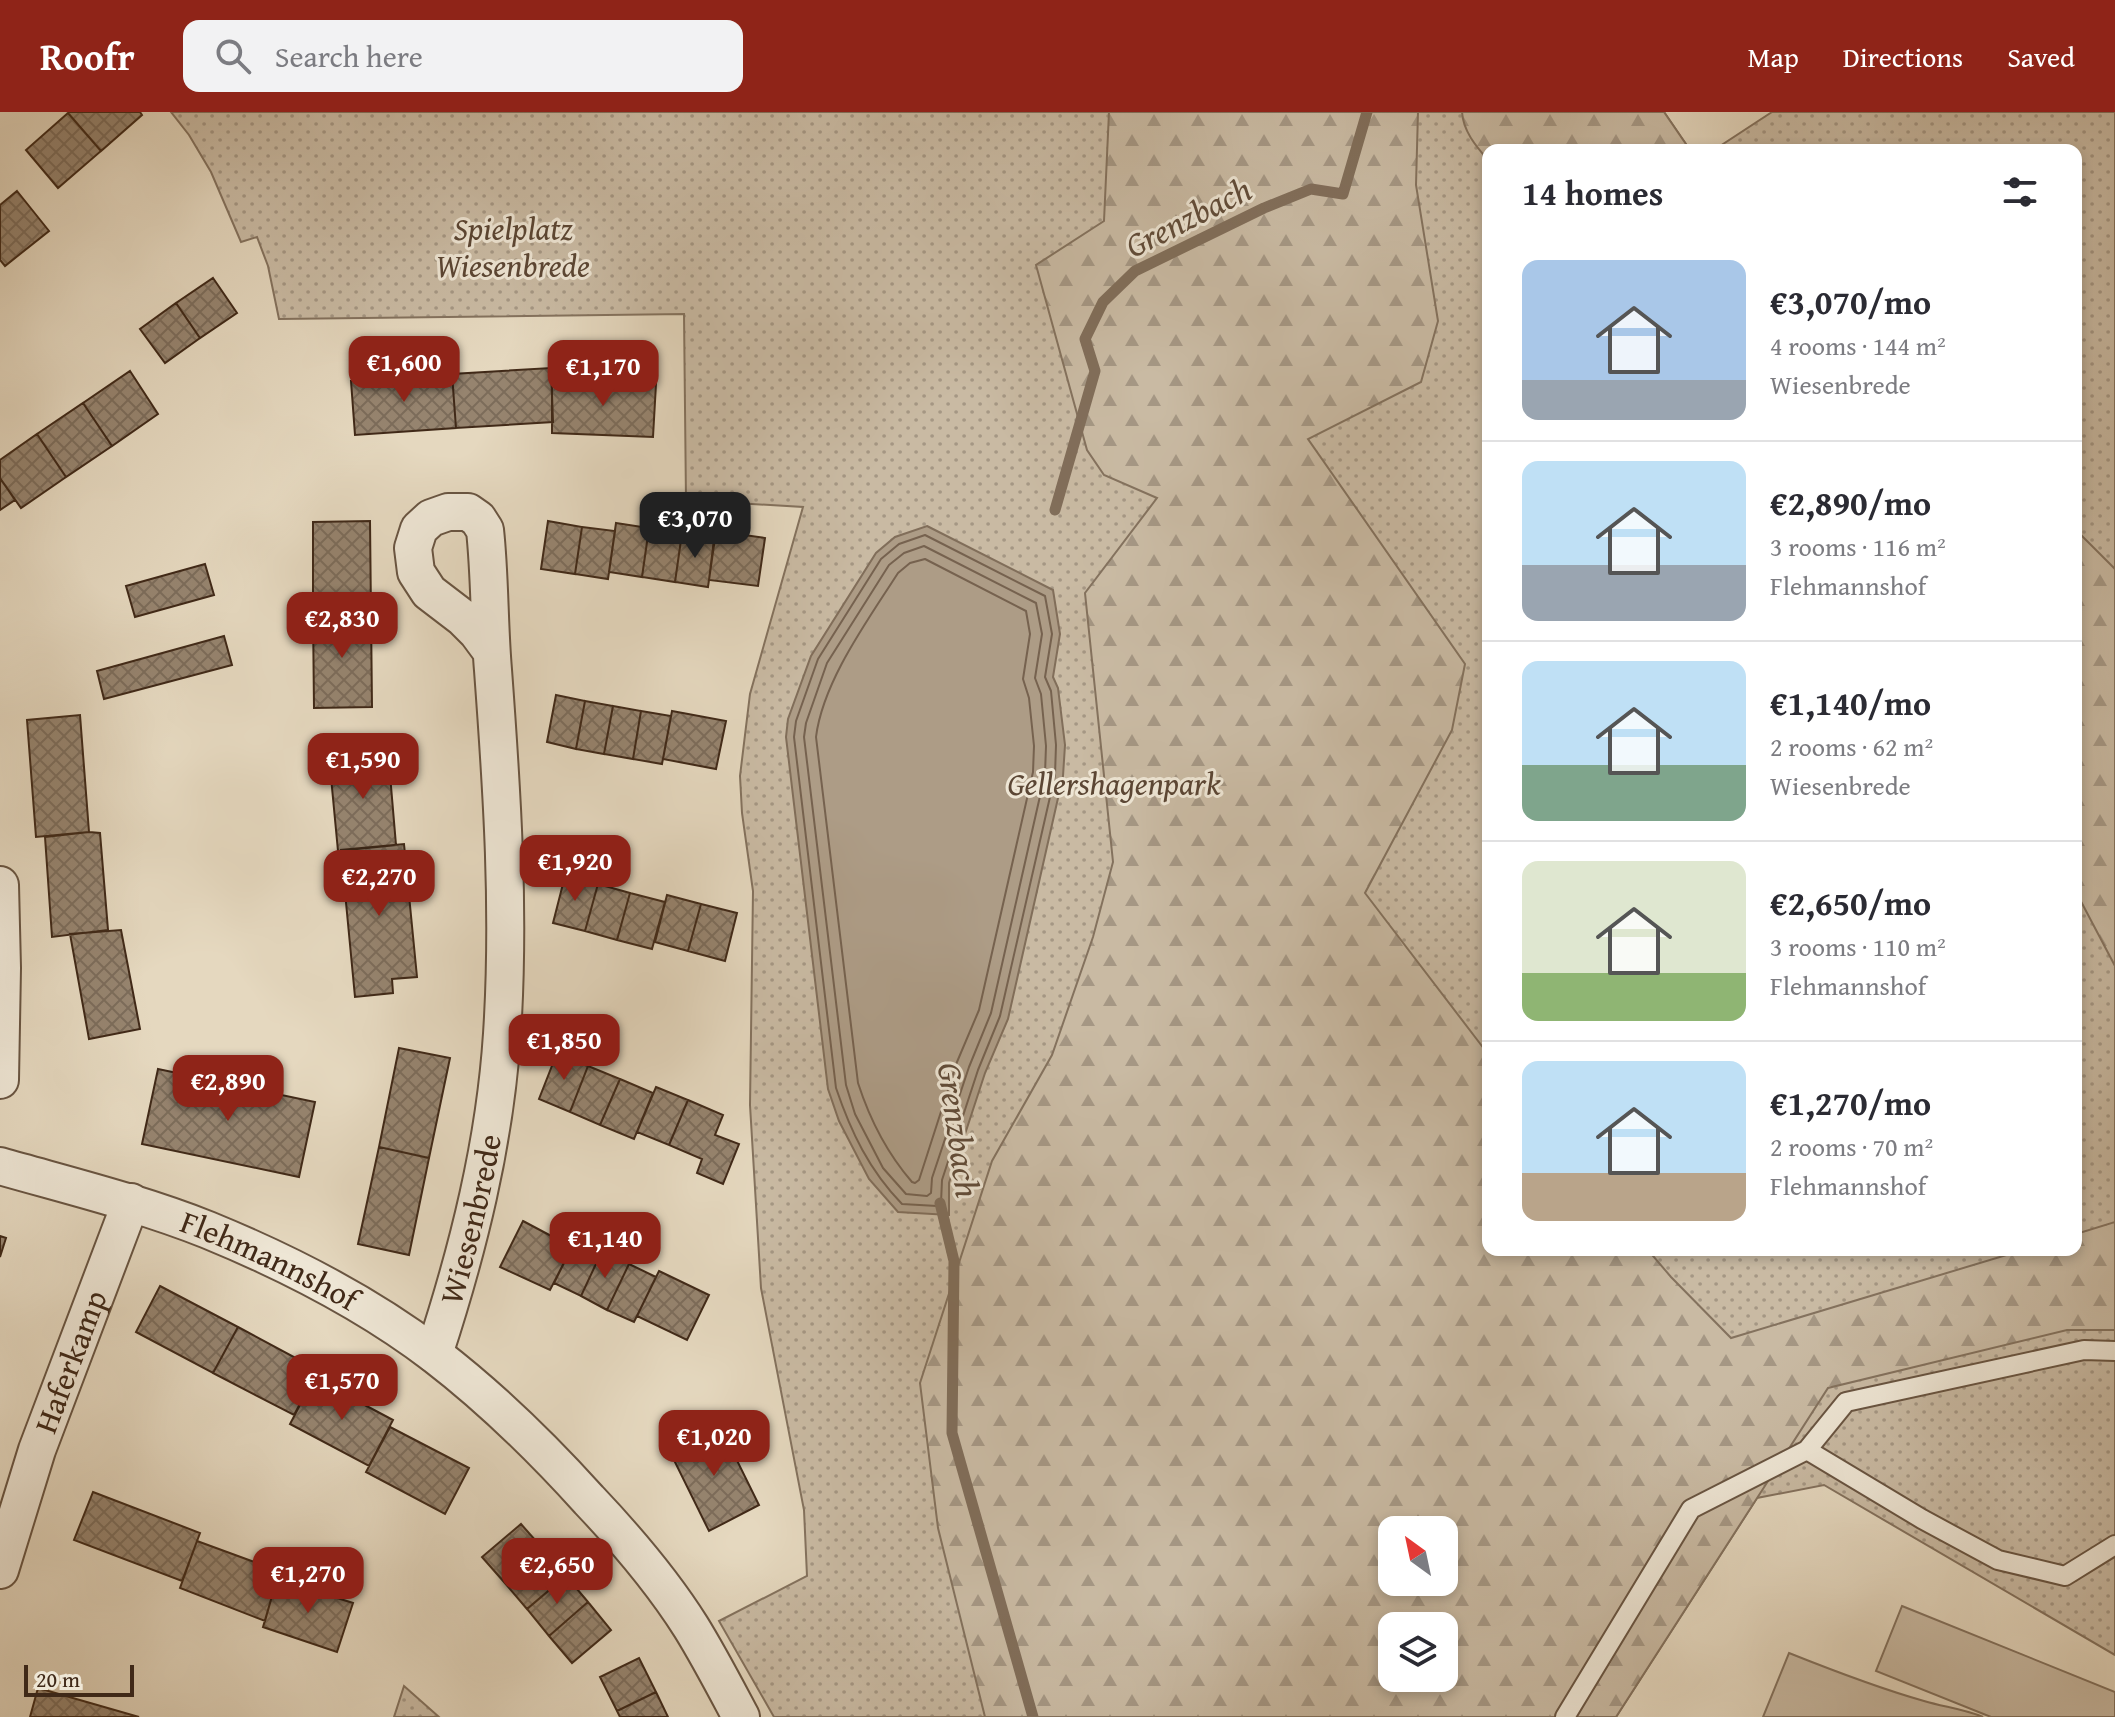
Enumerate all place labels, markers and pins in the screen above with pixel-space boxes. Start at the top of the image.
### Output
pin: €1,600 [339,336,469,404]
pin: €1,170 [538,340,668,408]
pin: €3,070 [630,492,760,560]
pin: €2,830 [277,592,407,660]
pin: €1,590 [298,733,428,801]
pin: €1,920 [510,835,640,903]
pin: €2,270 [314,850,444,918]
pin: €1,850 [499,1014,629,1082]
pin: €2,890 [163,1055,293,1123]
pin: €1,140 [540,1212,670,1280]
pin: €1,570 [277,1354,407,1422]
pin: €1,020 [649,1410,779,1478]
pin: €2,650 [492,1538,622,1606]
pin: €1,270 [243,1547,373,1615]

